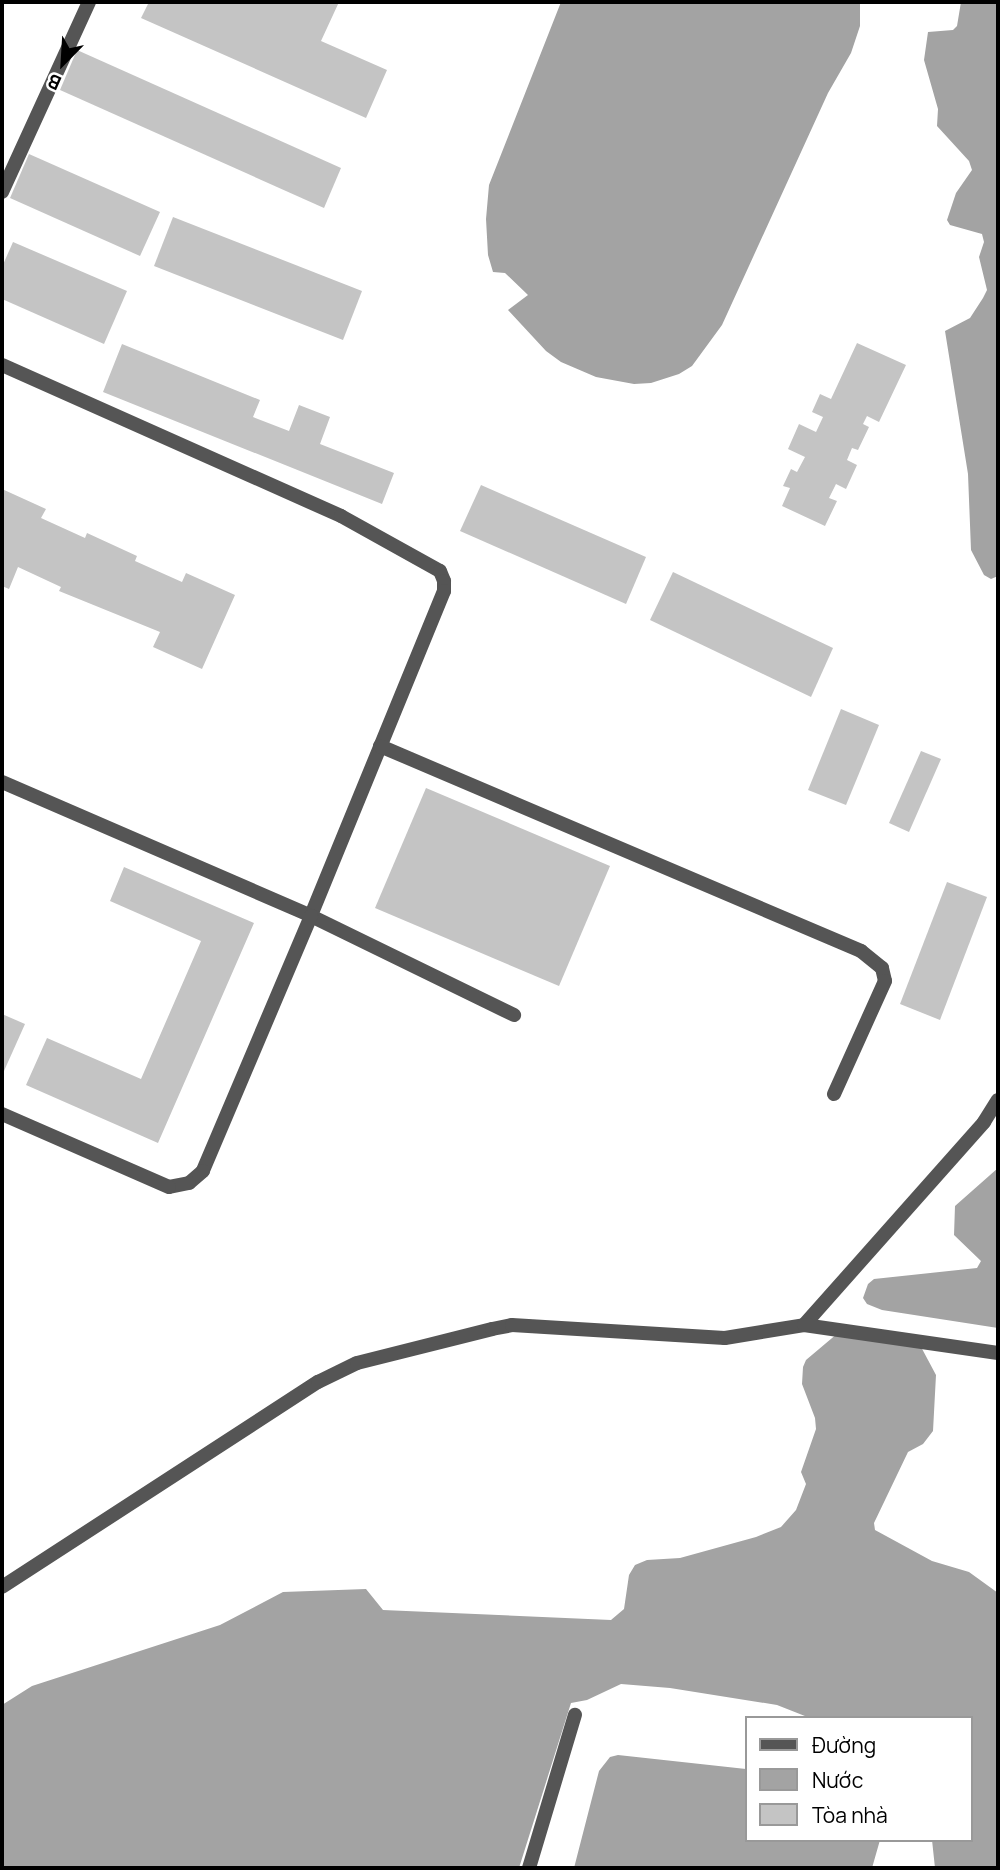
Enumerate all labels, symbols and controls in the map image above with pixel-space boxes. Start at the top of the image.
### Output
north arrow [28,28,98,98]
text: B [44,68,65,97]
legend [744,1716,972,1842]
text: Đường [812,1731,876,1759]
text: Nước [812,1766,863,1794]
text: Tòa nhà [812,1801,888,1829]

